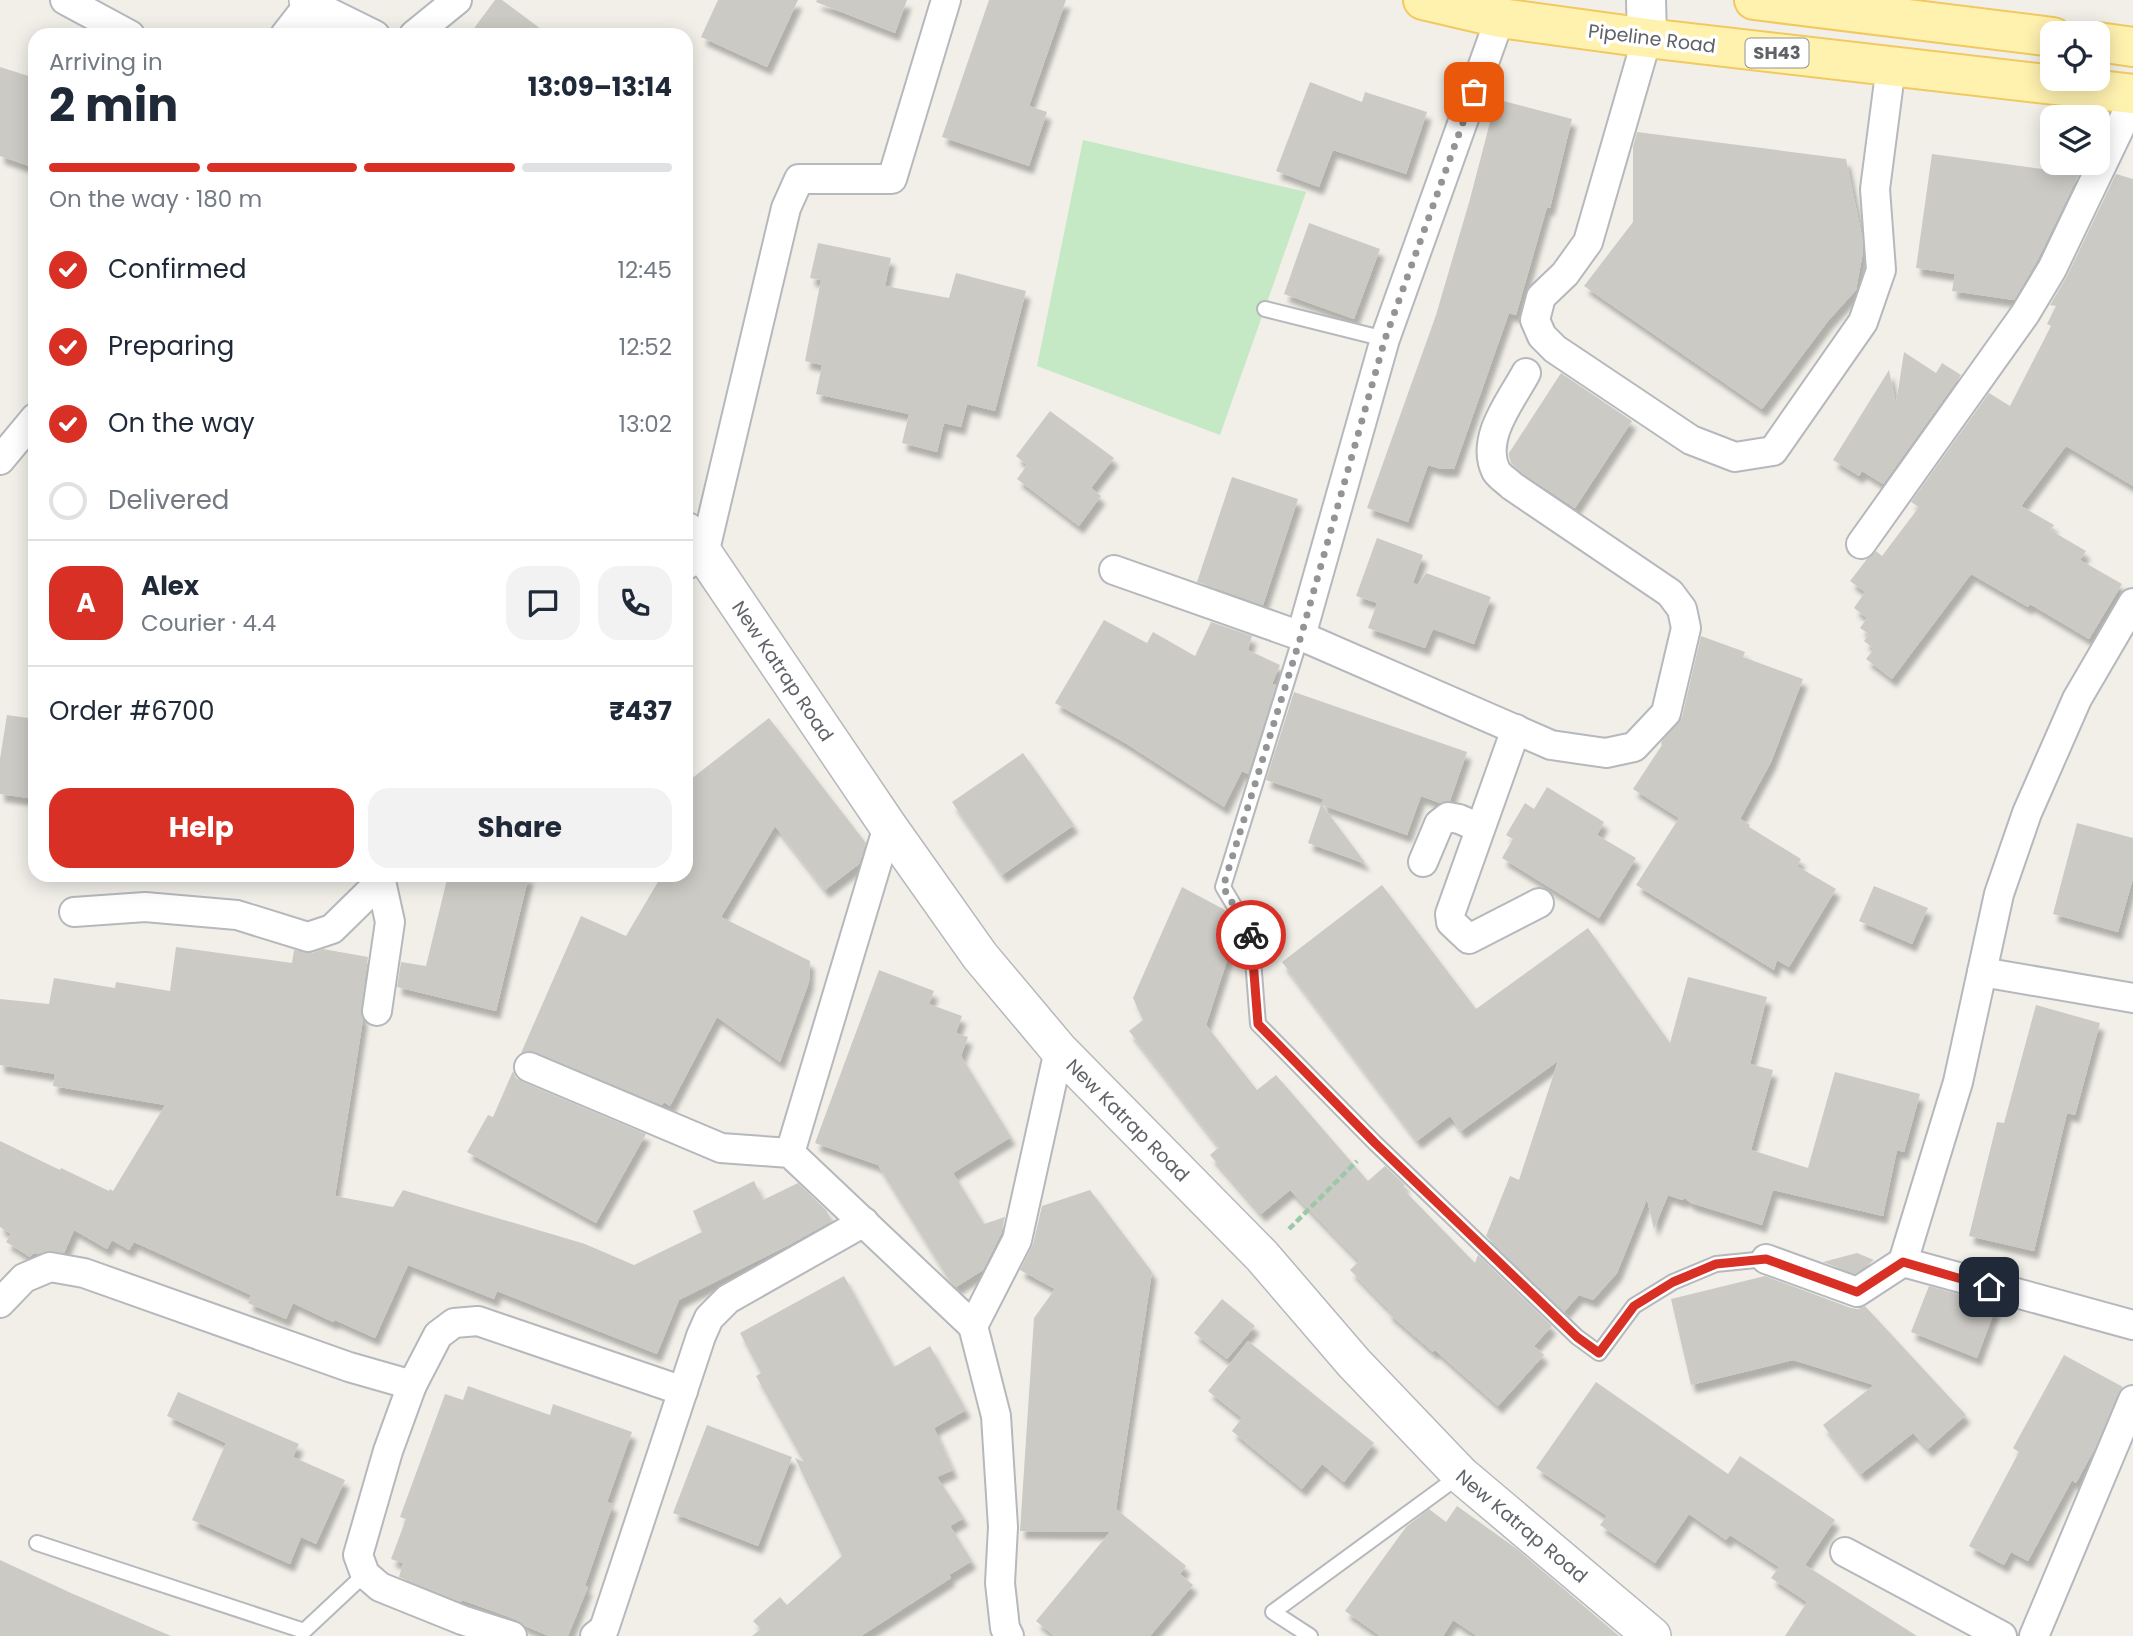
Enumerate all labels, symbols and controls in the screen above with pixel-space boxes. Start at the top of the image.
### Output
street label: Pipeline Road [1587,17,1717,60]
map controls [2040,21,2110,175]
button: locate [2040,21,2110,91]
road number: SH43 [1746,38,1809,68]
text: Arriving in [49,46,163,78]
pin [1444,62,1504,122]
text: 13:09–13:14 [528,69,672,105]
text: 2 min [49,73,178,137]
icon: bag [1455,73,1493,111]
button: layers [2040,105,2110,175]
text: On the way · 180 m [49,183,262,215]
icon: check [49,251,87,289]
text: Confirmed [108,251,246,287]
text: 12:45 [618,254,672,286]
icon: check [49,328,87,366]
text: Preparing [108,328,234,364]
text: 12:52 [619,331,672,363]
icon: check [49,405,87,443]
text: On the way [108,405,255,441]
text: 13:02 [619,408,672,440]
text: Delivered [108,482,229,518]
button: chat [506,566,580,640]
button: phone [598,566,672,640]
text: Alex [141,568,199,604]
text: A [76,585,96,621]
street label: New Katrap Road [725,596,840,747]
text: Courier · 4.4 [141,607,276,639]
text: Order #6700 [49,693,215,729]
text: ₹437 [609,693,672,729]
button: Help [49,788,354,868]
button: Share [368,788,672,868]
courier [1216,900,1286,970]
icon: bike [1232,916,1270,954]
street label: New Katrap Road [1060,1053,1195,1188]
pin [1959,1257,2019,1317]
icon: home [1970,1268,2008,1306]
street label: New Katrap Road [1450,1463,1593,1589]

